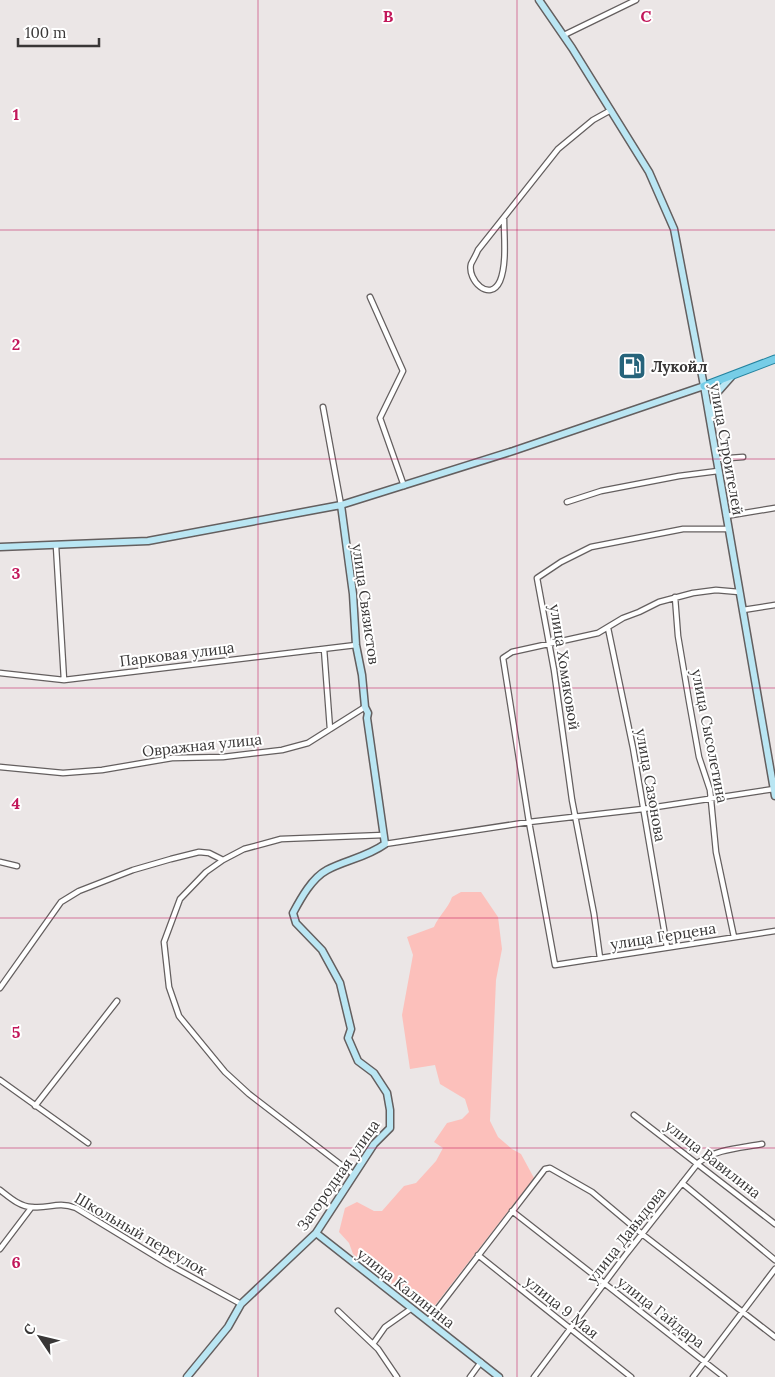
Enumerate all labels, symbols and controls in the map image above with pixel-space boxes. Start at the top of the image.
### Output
text: B [383,6,394,26]
text: C [640,6,652,26]
scale bar [18,15,99,47]
text: 100 m [25,23,66,42]
text: 1 [13,104,19,124]
text: 2 [12,334,20,354]
fuel station icon: Лукойл [617,351,647,381]
place label: Лукойл [651,357,708,376]
street label: улица Строителей [706,381,748,517]
street label: улица Связистов [348,542,384,666]
text: 3 [12,563,21,583]
street label: улица Хомяковой [546,603,584,731]
street label: Парковая улица [119,638,236,670]
street label: улица Сысолетина [688,667,732,805]
street label: улица Сазонова [632,727,670,843]
street label: Овражная улица [141,729,263,761]
text: 4 [12,793,21,813]
street label: улица Герцена [609,918,717,954]
text: 5 [12,1022,21,1042]
street label: Загородная улица [293,1116,384,1234]
street label: улица Вавилина [661,1116,765,1203]
street label: улица Давыдова [582,1183,670,1287]
street label: Школьный переулок [71,1188,211,1280]
street label: улица Калинина [353,1244,459,1332]
text: 6 [11,1252,21,1272]
street label: улица 9 Мая [521,1271,603,1343]
street label: улица Гайдара [613,1272,709,1352]
north arrow [15,1312,65,1362]
text: С [19,1320,40,1339]

